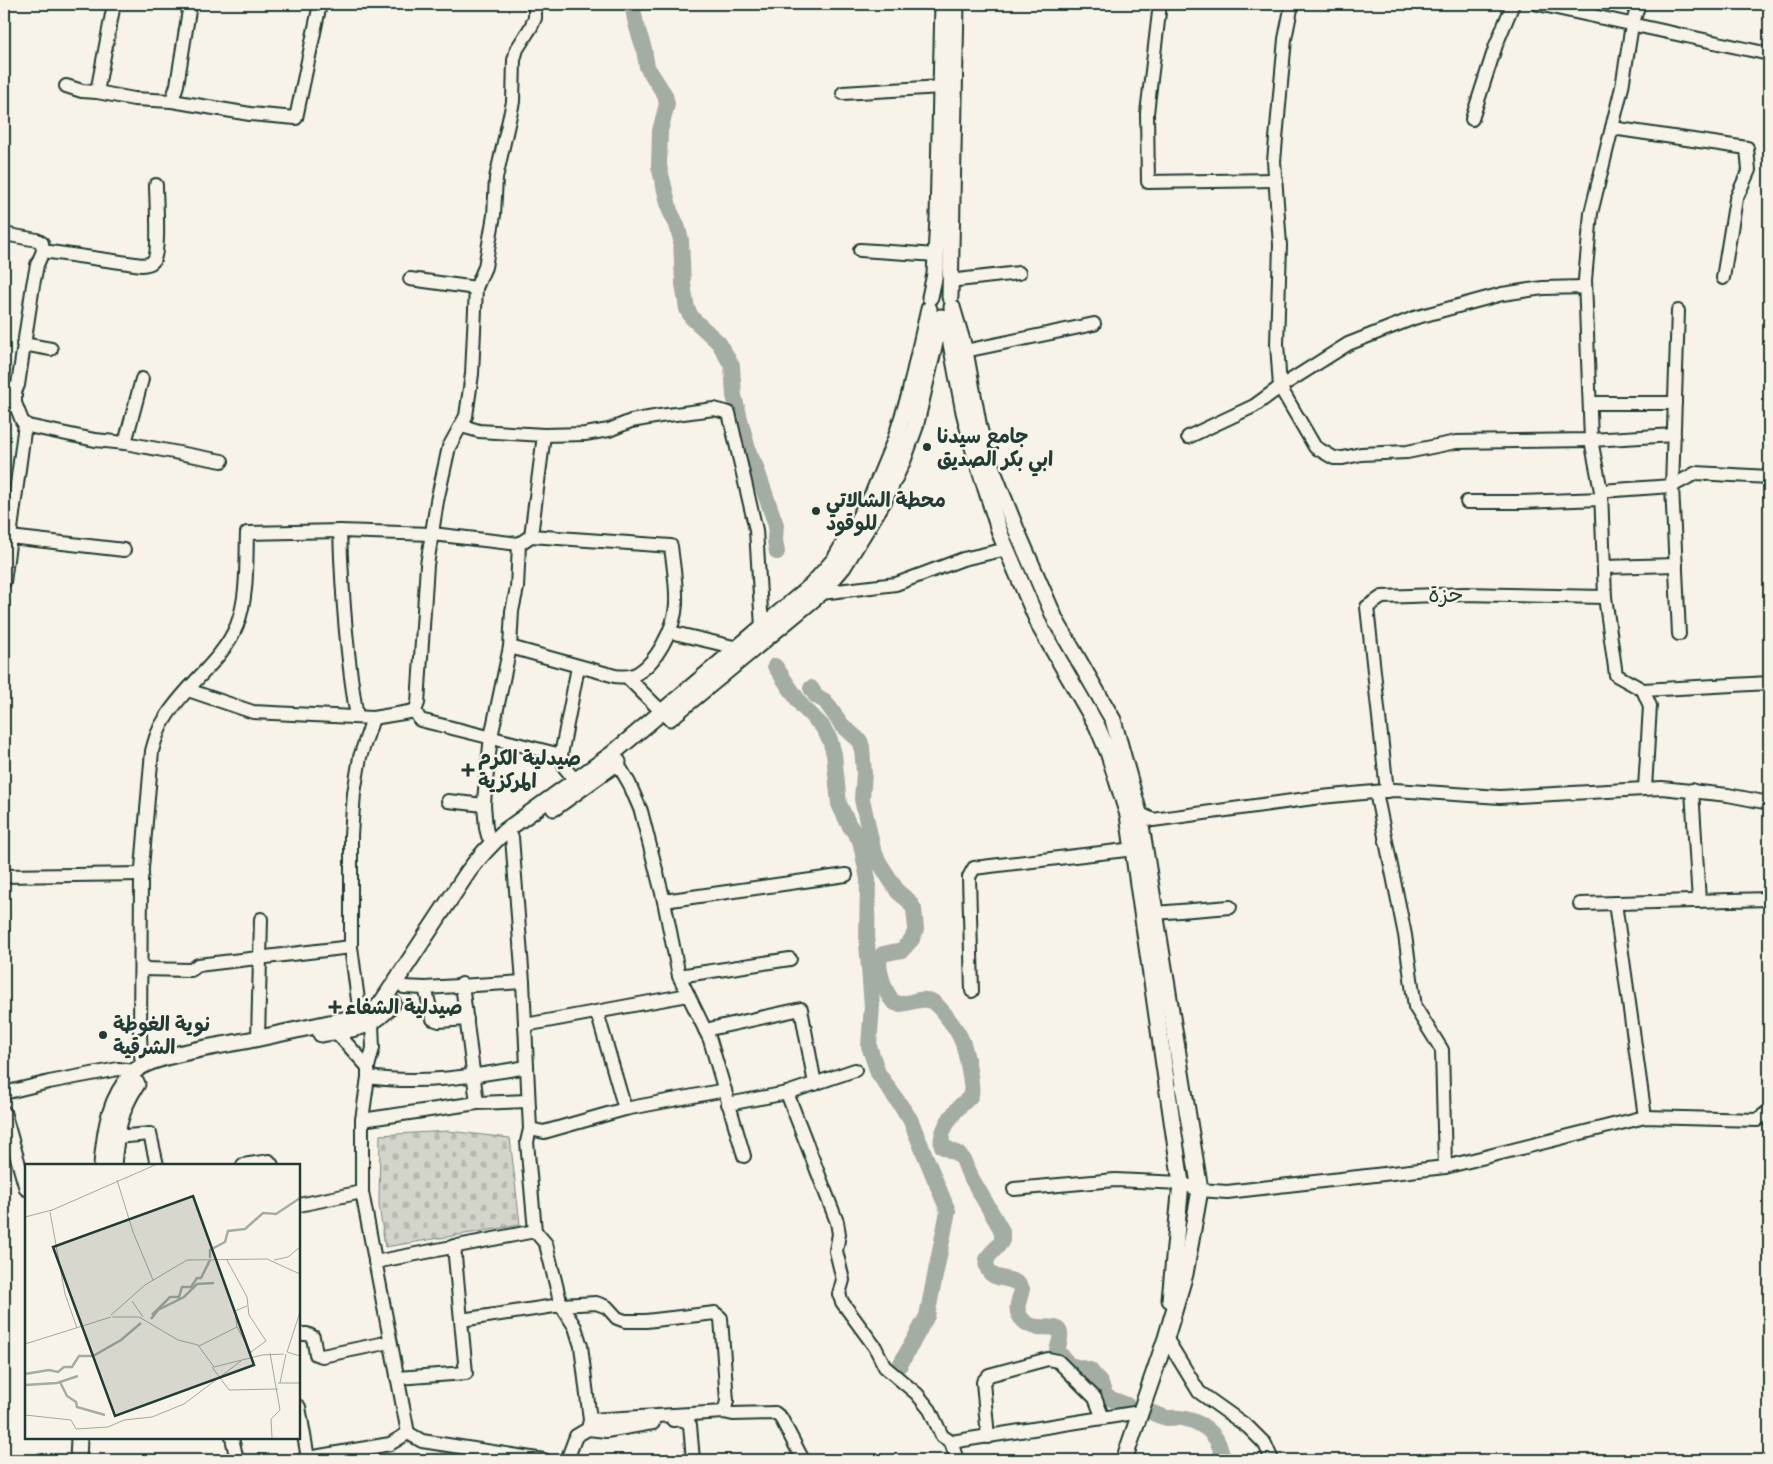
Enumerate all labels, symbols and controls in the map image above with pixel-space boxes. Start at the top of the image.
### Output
place label: جامع سيدنا ابي بكر الصديق [937,424,1053,477]
marker: جامع سيدنا ابي بكر الصديق [921,441,933,453]
place label: محطة الشالاتي للوقود [826,488,946,540]
marker: محطة الشالاتي للوقود [810,505,822,517]
district label: حزة [1428,581,1464,613]
place label: صيدلية الكرم المركزية [478,746,581,798]
marker: صيدلية الكرم المركزية [462,764,474,776]
place label: صيدلية الشفاء [345,995,463,1024]
marker: صيدلية الشفاء [329,1001,341,1013]
place label: نوية الغوطة الشرقية [113,1012,210,1064]
marker: نوية الغوطة الشرقية [97,1029,109,1041]
inset map [25,1164,300,1439]

